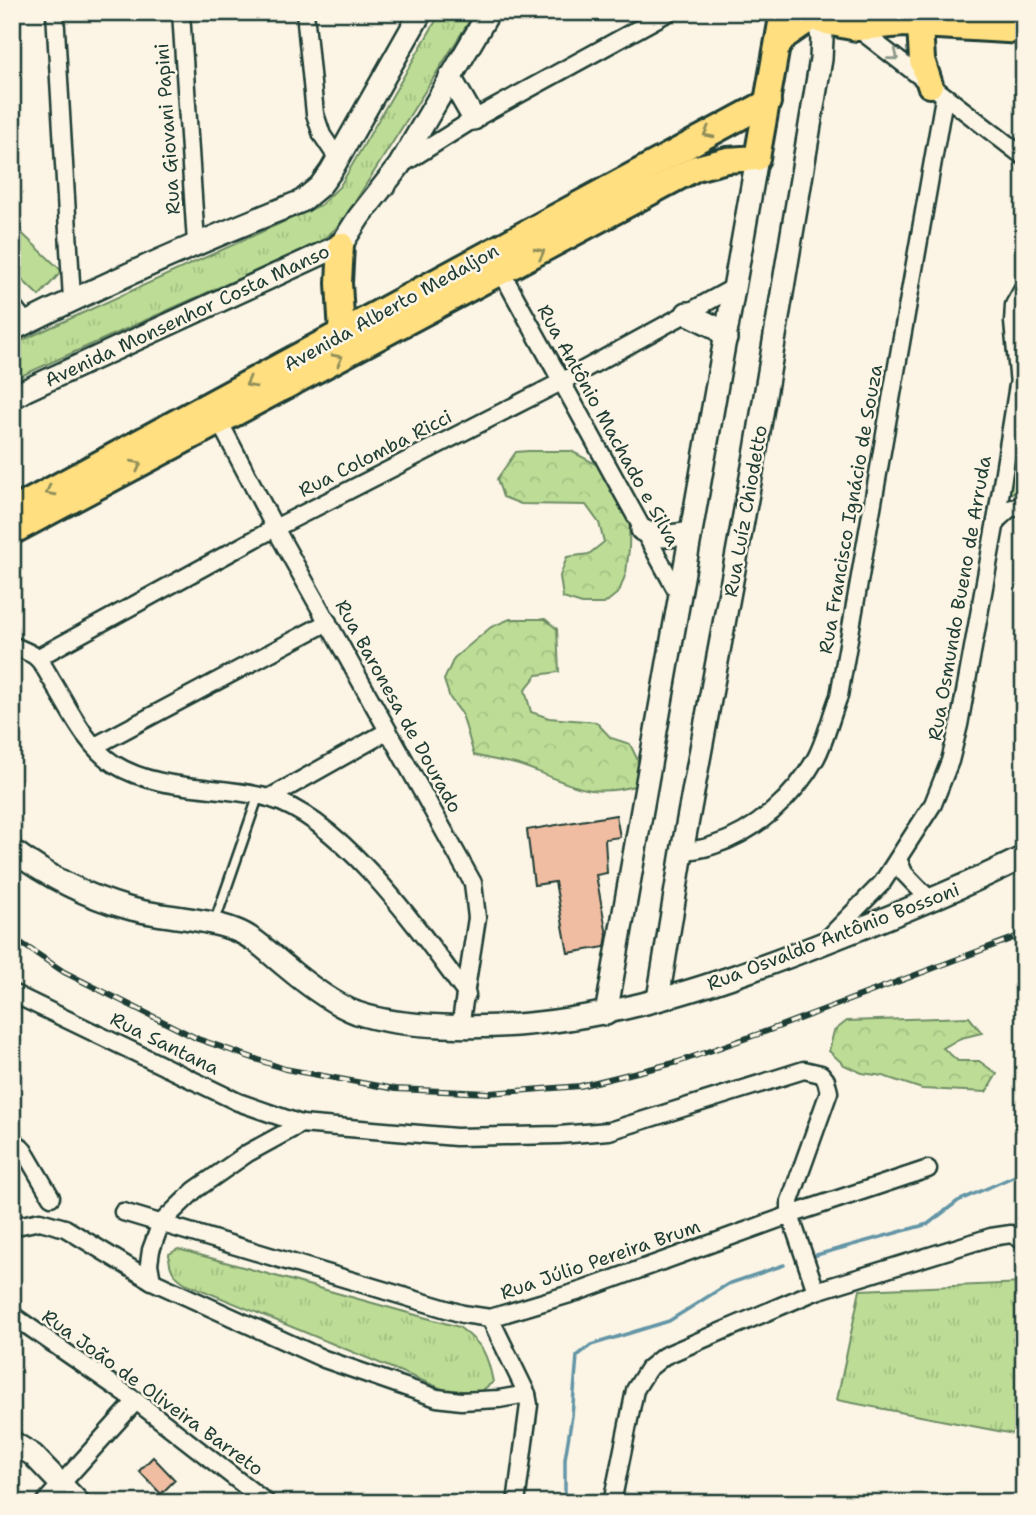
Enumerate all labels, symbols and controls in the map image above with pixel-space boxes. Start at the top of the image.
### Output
street label: Rua Giovani Papini [149,42,186,216]
one-way arrow [885,48,898,60]
one-way arrow [702,125,715,139]
street label: Avenida Monsenhor Costa Manso [41,238,334,393]
street label: Avenida Alberto Medaljon [279,238,503,377]
one-way arrow [532,248,545,261]
street label: Rua Antônio Machado e Silva [532,300,686,551]
one-way arrow [331,353,344,367]
street label: Rua Francisco Ignácio de Souza [813,362,888,656]
one-way arrow [245,375,257,389]
street label: Rua Colomba Ricci [294,404,456,503]
street label: Rua Luíz Chiodetto [718,423,773,599]
street label: Rua Osmundo Bueno de Arruda [922,453,997,743]
one-way arrow [130,460,142,473]
one-way arrow [44,483,57,496]
street label: Rua Baronesa de Dourado [330,595,468,817]
street label: Rua Osvaldo Antônio Bossoni [703,877,963,996]
street label: Rua Santana [106,1006,224,1081]
street label: Rua Júlio Pereira Brum [497,1214,703,1305]
street label: Rua João de Oliveira Barreto [37,1304,268,1481]

